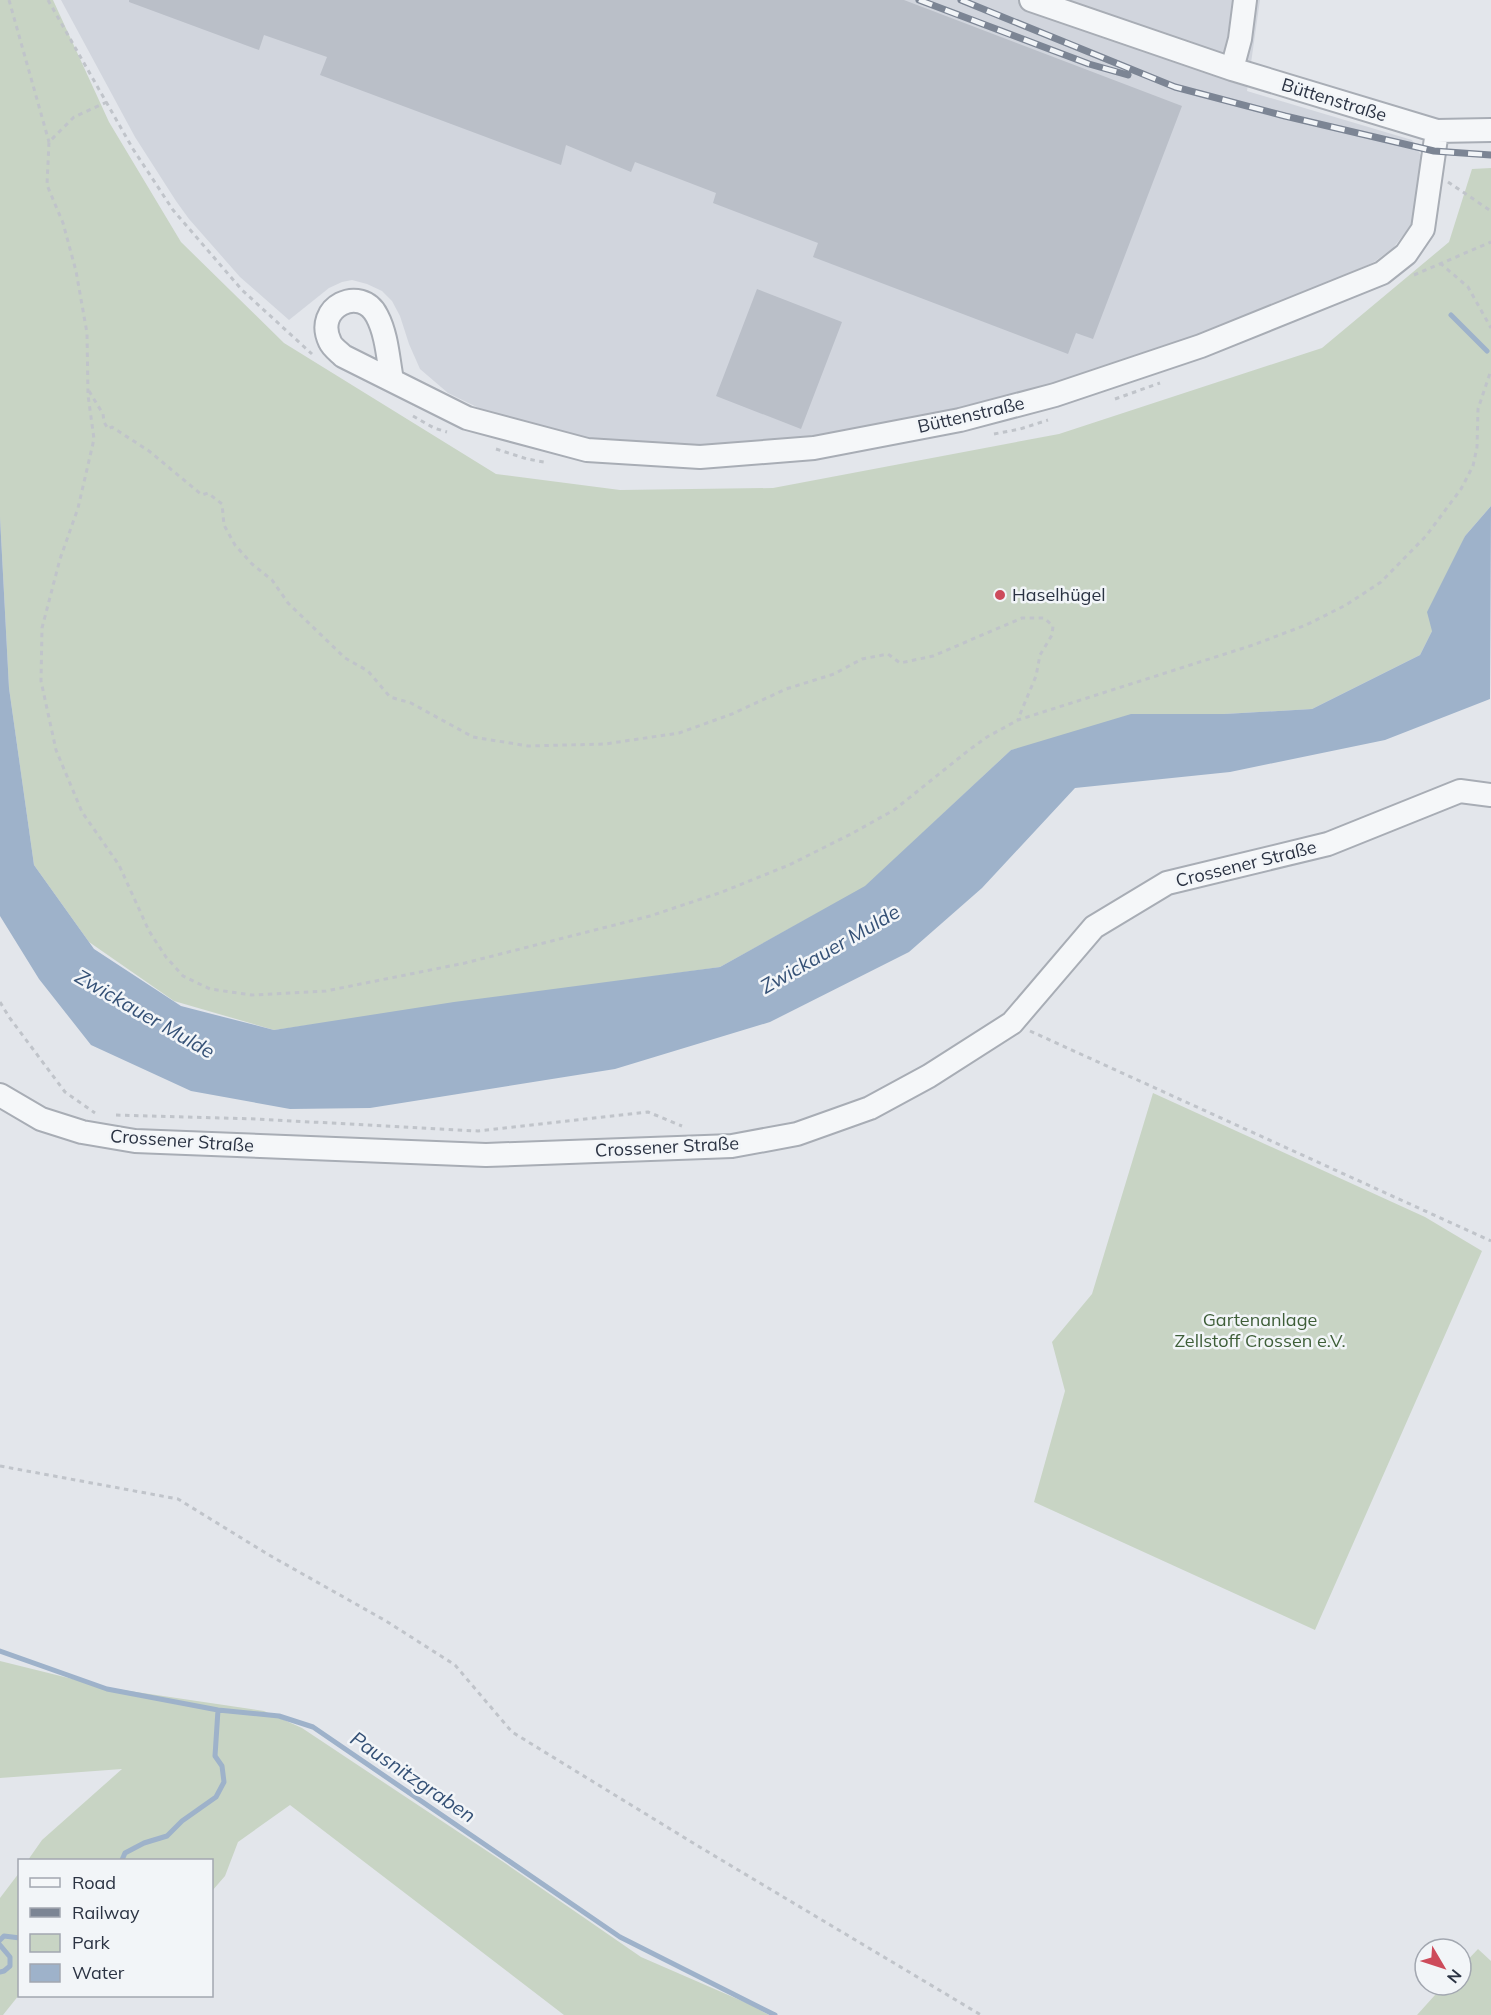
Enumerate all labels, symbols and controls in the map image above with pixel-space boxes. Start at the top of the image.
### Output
street label: Büttenstraße [1279,73,1390,126]
street label: Büttenstraße [915,391,1026,438]
place label: Haselhügel [1012,583,1105,606]
marker: Haselhügel [993,588,1007,602]
street label: Crossener Straße [1173,835,1319,892]
water label: Zwickauer Mulde [756,898,904,999]
water label: Zwickauer Mulde [71,964,220,1064]
street label: Crossener Straße [109,1124,255,1157]
street label: Crossener Straße [594,1131,740,1162]
park label: Gartenanlage Zellstoff Crossen e.V. [1174,1308,1346,1352]
water label: Pausnitzgraben [346,1726,481,1828]
legend [18,1859,213,1997]
text: Road [72,1871,116,1894]
text: Railway [72,1901,140,1924]
text: Park [72,1931,111,1954]
north arrow [1413,1937,1473,1997]
text: Water [72,1961,125,1984]
text: N [1443,1965,1466,1987]

